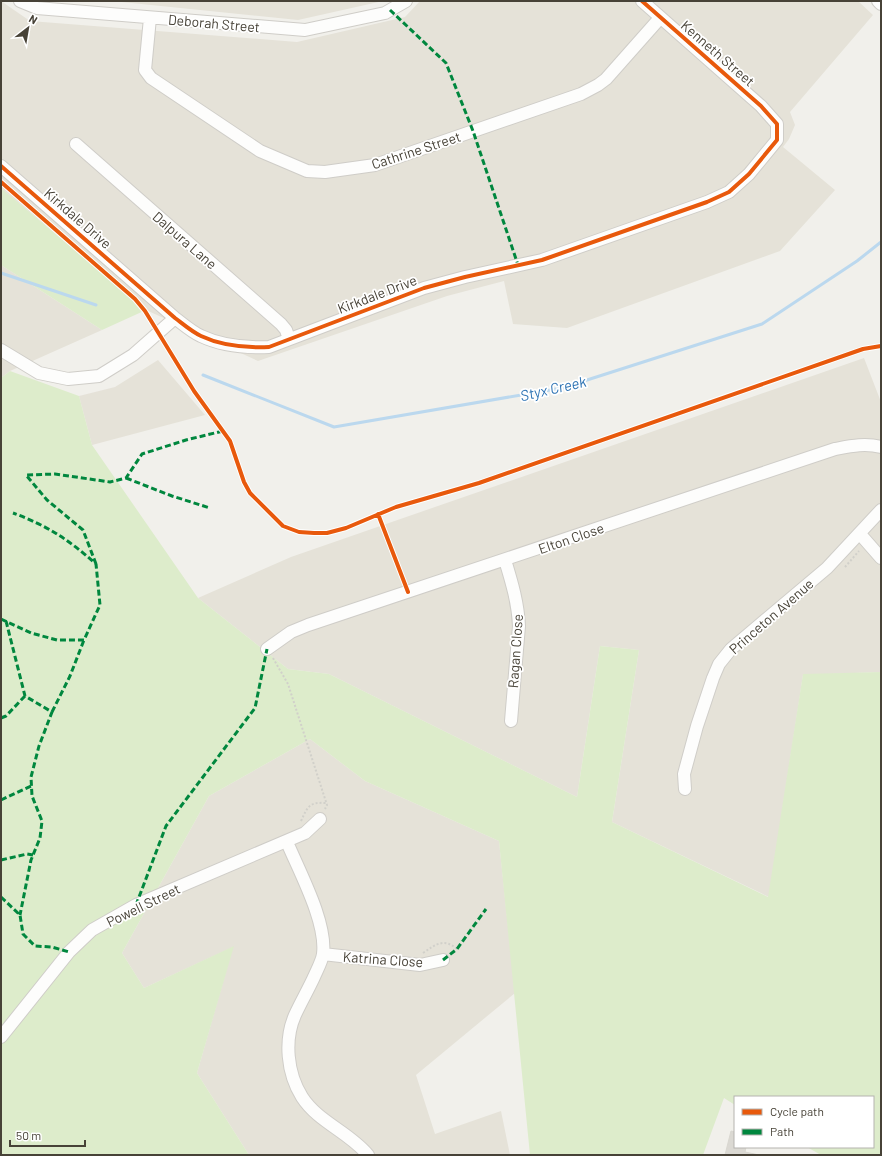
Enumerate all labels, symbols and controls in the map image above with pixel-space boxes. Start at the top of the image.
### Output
north arrow [8,8,48,48]
street label: Deborah Street [167,11,261,35]
text: N [27,12,40,26]
street label: Kenneth Street [678,16,758,90]
street label: Cathrine Street [369,128,463,172]
street label: Kirkdale Drive [41,184,115,252]
street label: Dalpura Lane [150,208,220,272]
street label: Kirkdale Drive [335,271,419,317]
water label: Styx Creek [518,372,588,404]
street label: Elton Close [536,519,606,557]
street label: Princeton Avenue [725,575,817,657]
street label: Ragan Close [504,613,526,689]
street label: Powell Street [103,880,183,930]
street label: Katrina Close [342,948,424,970]
legend [734,1096,874,1148]
text: Cycle path [770,1104,824,1118]
scale bar [10,1122,85,1148]
text: Path [770,1124,794,1138]
text: 50 m [16,1128,41,1142]

